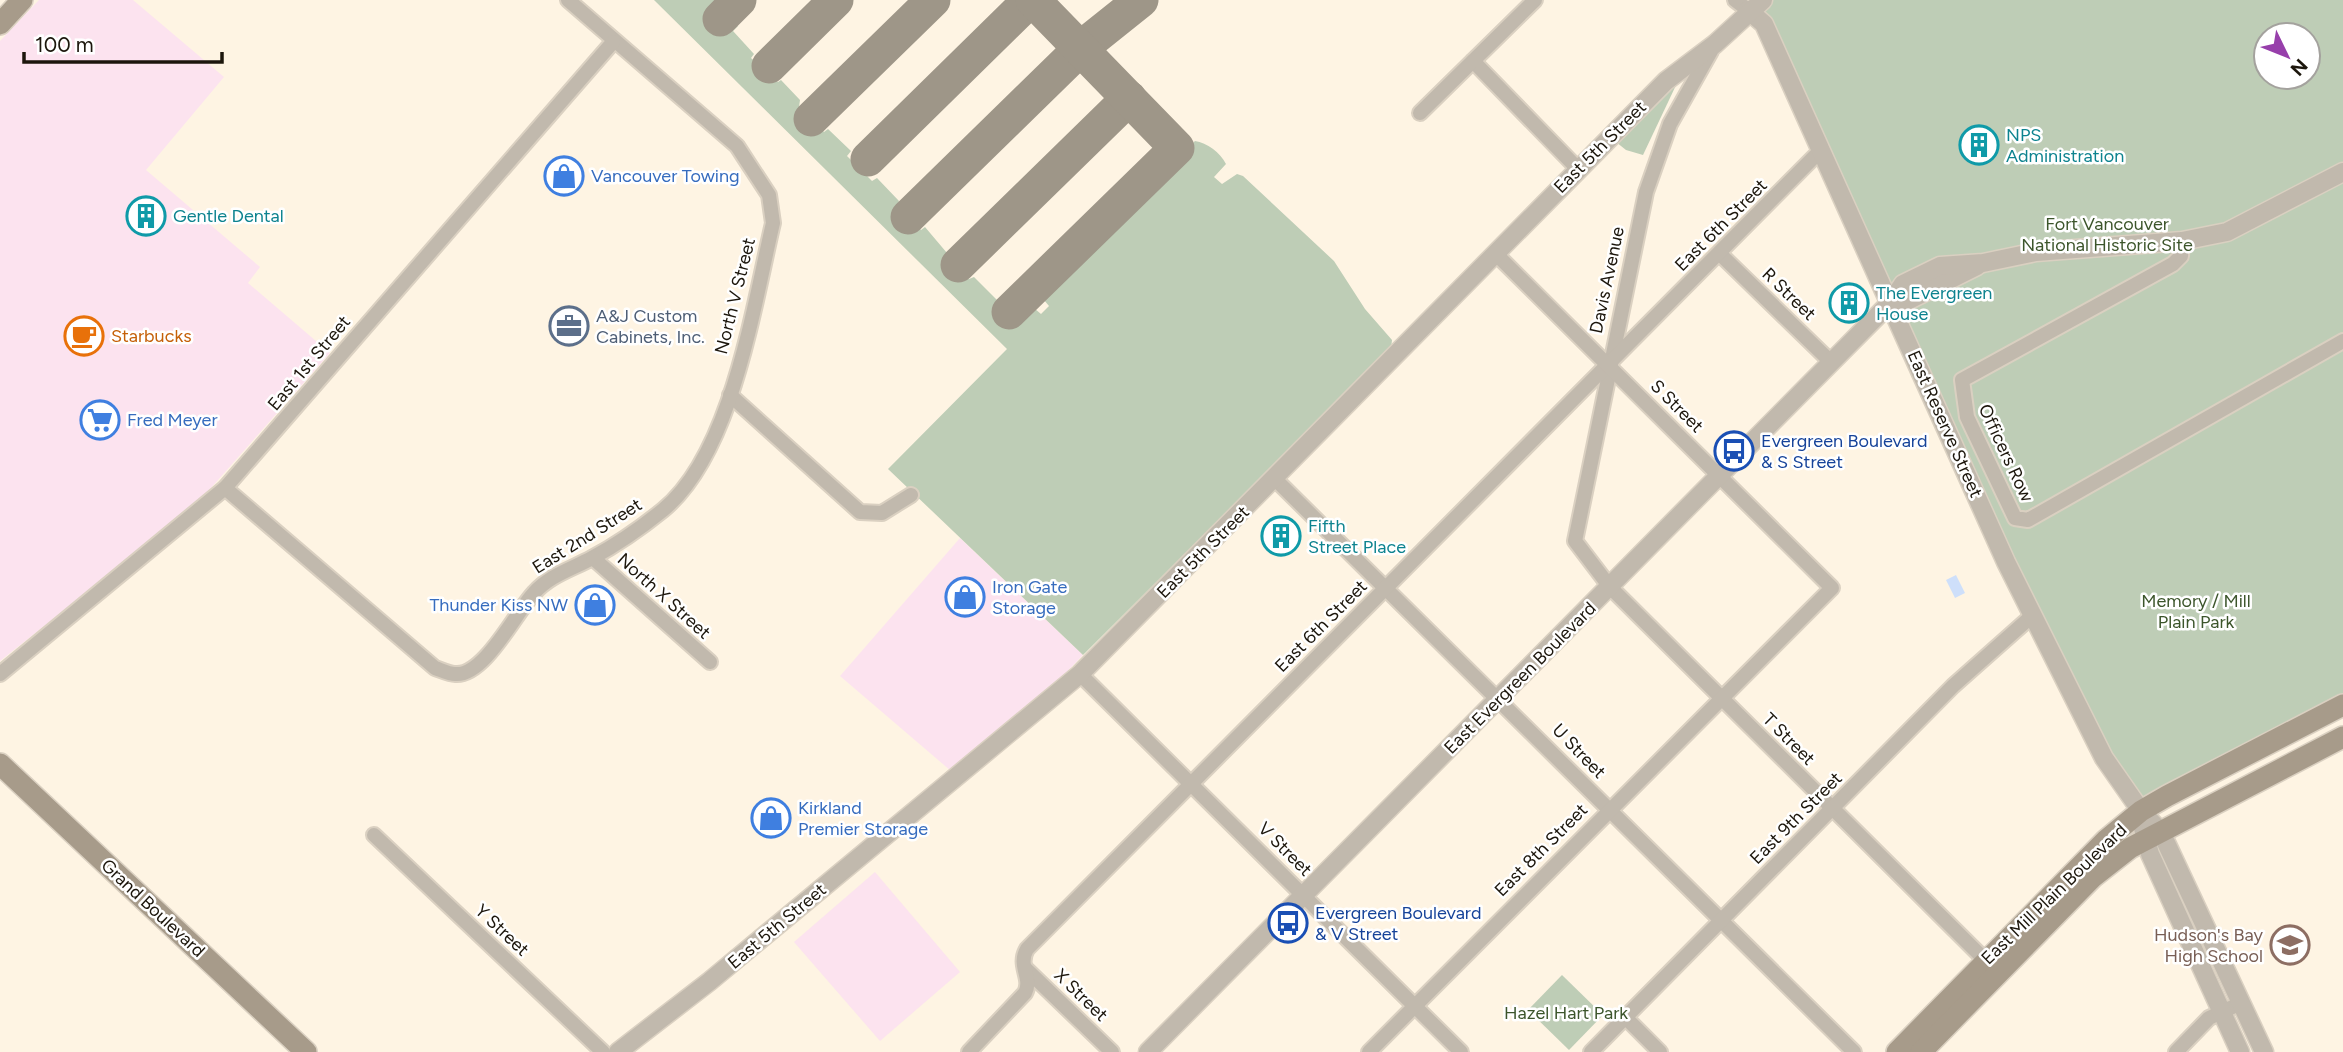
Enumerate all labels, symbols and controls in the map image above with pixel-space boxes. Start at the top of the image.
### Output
scale bar [24,21,222,65]
north arrow [2252,21,2322,91]
text: 100 m [35,32,94,57]
text: N [2286,54,2312,80]
street label: East 5th Street [1549,96,1651,198]
building icon: NPS Administration [1958,124,2000,166]
place label: NPS Administration [2006,124,2124,167]
shop icon: Vancouver Towing [543,155,585,197]
place label: Vancouver Towing [591,165,740,187]
street label: East 6th Street [1670,174,1772,276]
building icon: Gentle Dental [125,195,167,237]
place label: Gentle Dental [173,205,284,227]
park label: Fort Vancouver National Historic Site [2021,213,2193,256]
street label: Davis Avenue [1585,224,1629,335]
street label: North V Street [710,235,760,356]
street label: R Street [1758,263,1821,325]
building icon: The Evergreen House [1828,282,1870,324]
place label: The Evergreen House [1876,282,1992,325]
office icon: A&J Custom Cabinets, Inc. [548,305,590,347]
place label: A&J Custom Cabinets, Inc. [596,305,705,348]
street label: East 1st Street [263,311,355,415]
cafe icon: Starbucks [63,315,105,357]
place label: Starbucks [111,325,192,347]
street label: East Reserve Street [1903,347,1987,501]
street label: S Street [1646,375,1708,437]
supermarket icon: Fred Meyer [79,399,121,441]
street label: Officers Row [1974,401,2038,505]
place label: Fred Meyer [127,409,218,431]
bus stop icon: Evergreen Boulevard & S Street [1713,430,1755,472]
place label: Evergreen Boulevard & S Street [1761,430,1928,473]
street label: East 2nd Street [528,493,646,578]
street label: East 5th Street [1152,501,1254,603]
building icon: Fifth Street Place [1260,515,1302,557]
place label: Fifth Street Place [1308,515,1406,558]
street label: North X Street [613,548,715,644]
street label: East 6th Street [1270,575,1372,677]
shop icon: Iron Gate Storage [944,576,986,618]
place label: Iron Gate Storage [992,576,1068,619]
shop icon: Thunder Kiss NW [574,584,616,626]
park label: Memory / Mill Plain Park [2141,590,2251,633]
place label: Thunder Kiss NW [429,594,569,616]
street label: East Evergreen Boulevard [1439,597,1601,759]
street label: T Street [1758,708,1820,770]
street label: U Street [1548,719,1611,783]
street label: East 9th Street [1745,767,1847,869]
shop icon: Kirkland Premier Storage [750,797,792,839]
place label: Kirkland Premier Storage [798,797,928,840]
street label: East 8th Street [1490,799,1592,901]
street label: V Street [1253,817,1317,881]
street label: East Mill Plain Boulevard [1977,819,2131,969]
street label: Grand Boulevard [97,854,209,962]
street label: East 5th Street [723,878,831,973]
street label: Y Street [470,900,534,961]
bus stop icon: Evergreen Boulevard & V Street [1267,902,1309,944]
place label: Evergreen Boulevard & V Street [1315,902,1482,945]
place label: Hudson's Bay High School [2154,924,2264,967]
school or university icon: Hudson's Bay High School [2269,924,2311,966]
street label: X Street [1050,964,1112,1026]
park label: Hazel Hart Park [1504,1002,1628,1024]

